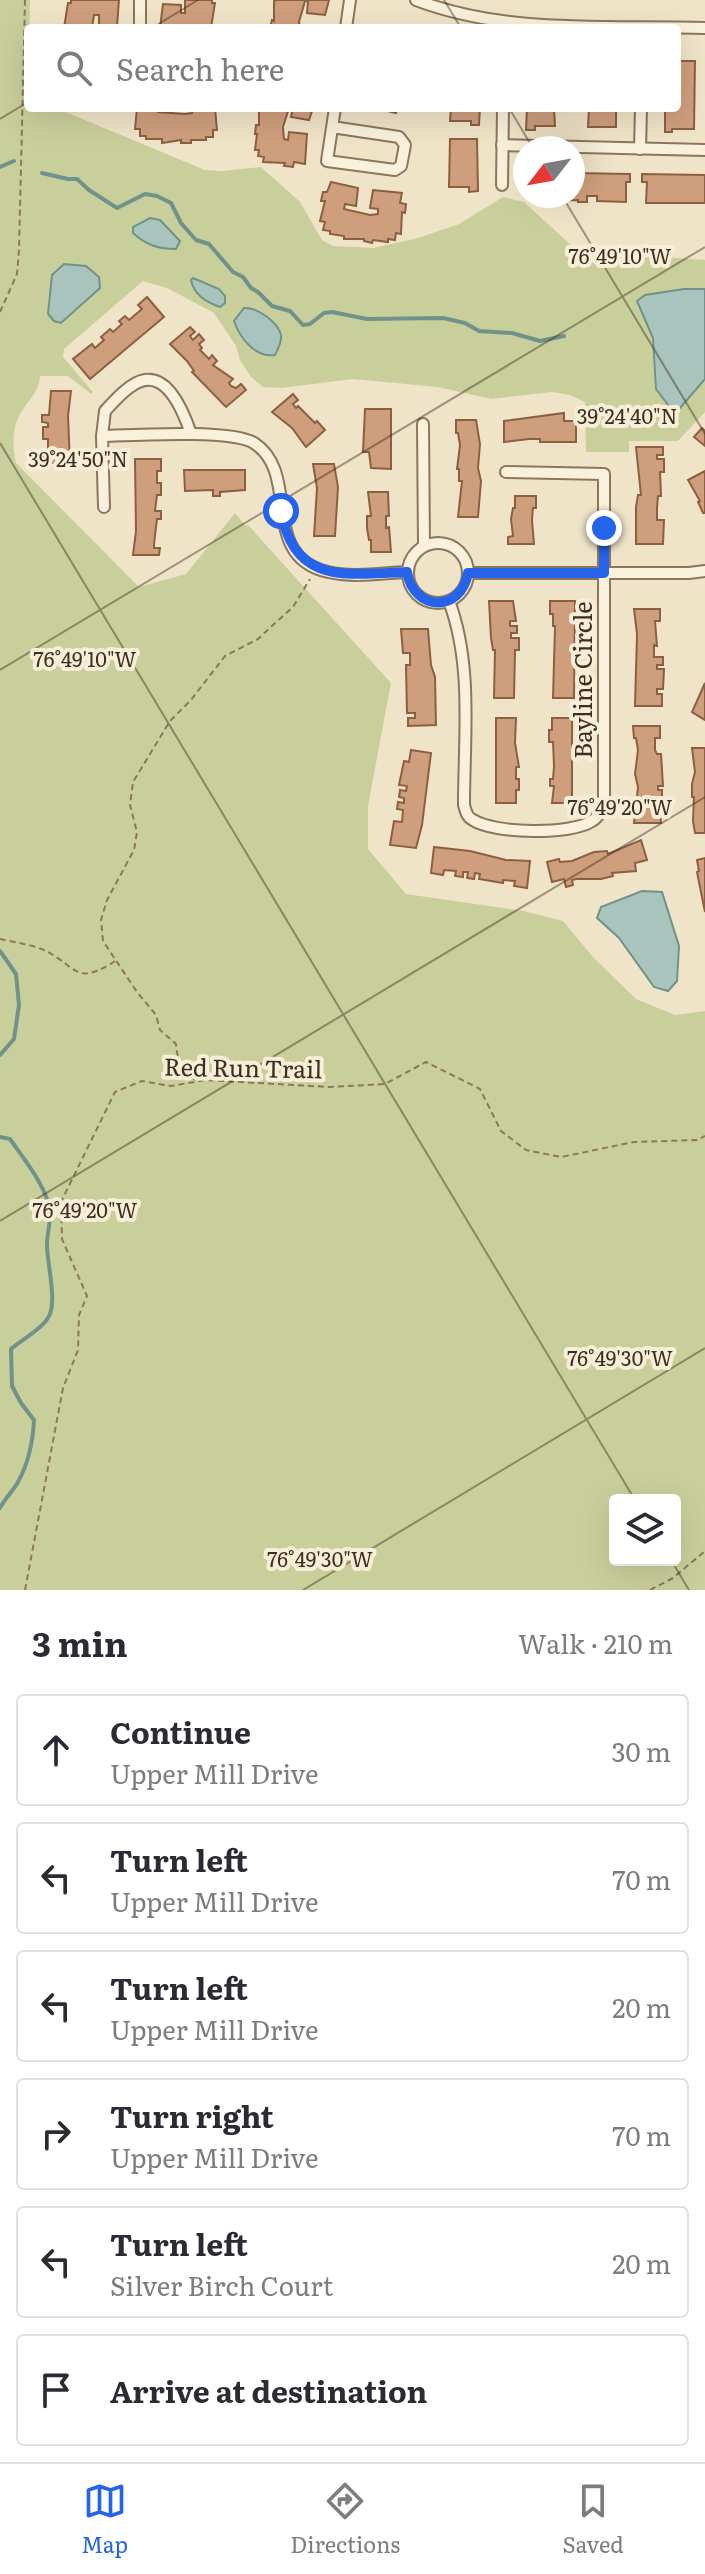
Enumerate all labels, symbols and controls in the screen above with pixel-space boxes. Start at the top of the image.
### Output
search box [24,24,681,112]
icon: search [52,46,96,90]
text: Search here [116,46,284,90]
north arrow [513,136,585,208]
text: 76°49'10"W [569,240,672,270]
text: 39°24'40"N [577,400,677,430]
text: 39°24'50"N [28,443,128,473]
route start [263,493,299,529]
route end [586,510,622,546]
street label: Bayline Circle [564,601,599,759]
text: 76°49'10"W [34,643,137,673]
text: 76°49'20"W [568,791,673,821]
street label: Red Run Trail [164,1048,322,1085]
text: 76°49'20"W [33,1194,138,1224]
text: 76°49'30"W [567,1342,673,1372]
map controls [609,1494,681,1566]
button: layers [609,1494,681,1566]
text: 76°49'30"W [267,1543,373,1573]
text: 3 min [32,1617,128,1667]
text: Walk · 210 m [518,1623,673,1662]
text: Continue [110,1709,251,1753]
icon: ahead [34,1728,78,1772]
text: 30 m [611,1731,671,1770]
text: Upper Mill Drive [110,1753,319,1792]
text: Turn left [110,1837,248,1881]
icon: left [34,1856,78,1900]
text: 70 m [612,1859,671,1898]
text: Upper Mill Drive [110,1881,319,1920]
text: Turn left [110,1965,248,2009]
icon: left [34,1984,78,2028]
text: 20 m [612,1987,671,2026]
text: Upper Mill Drive [110,2009,319,2048]
text: Turn right [110,2093,274,2137]
icon: right [34,2112,78,2156]
text: 70 m [612,2115,671,2154]
text: Upper Mill Drive [110,2137,319,2176]
text: Turn left [110,2221,248,2265]
icon: left [34,2240,78,2284]
text: 20 m [612,2243,671,2282]
text: Silver Birch Court [110,2265,333,2304]
icon: arrive [34,2368,78,2412]
text: Arrive at destination [110,2368,427,2412]
tab: Map [81,2479,128,2560]
tab: Directions [290,2479,400,2560]
tab: Saved [563,2479,624,2560]

